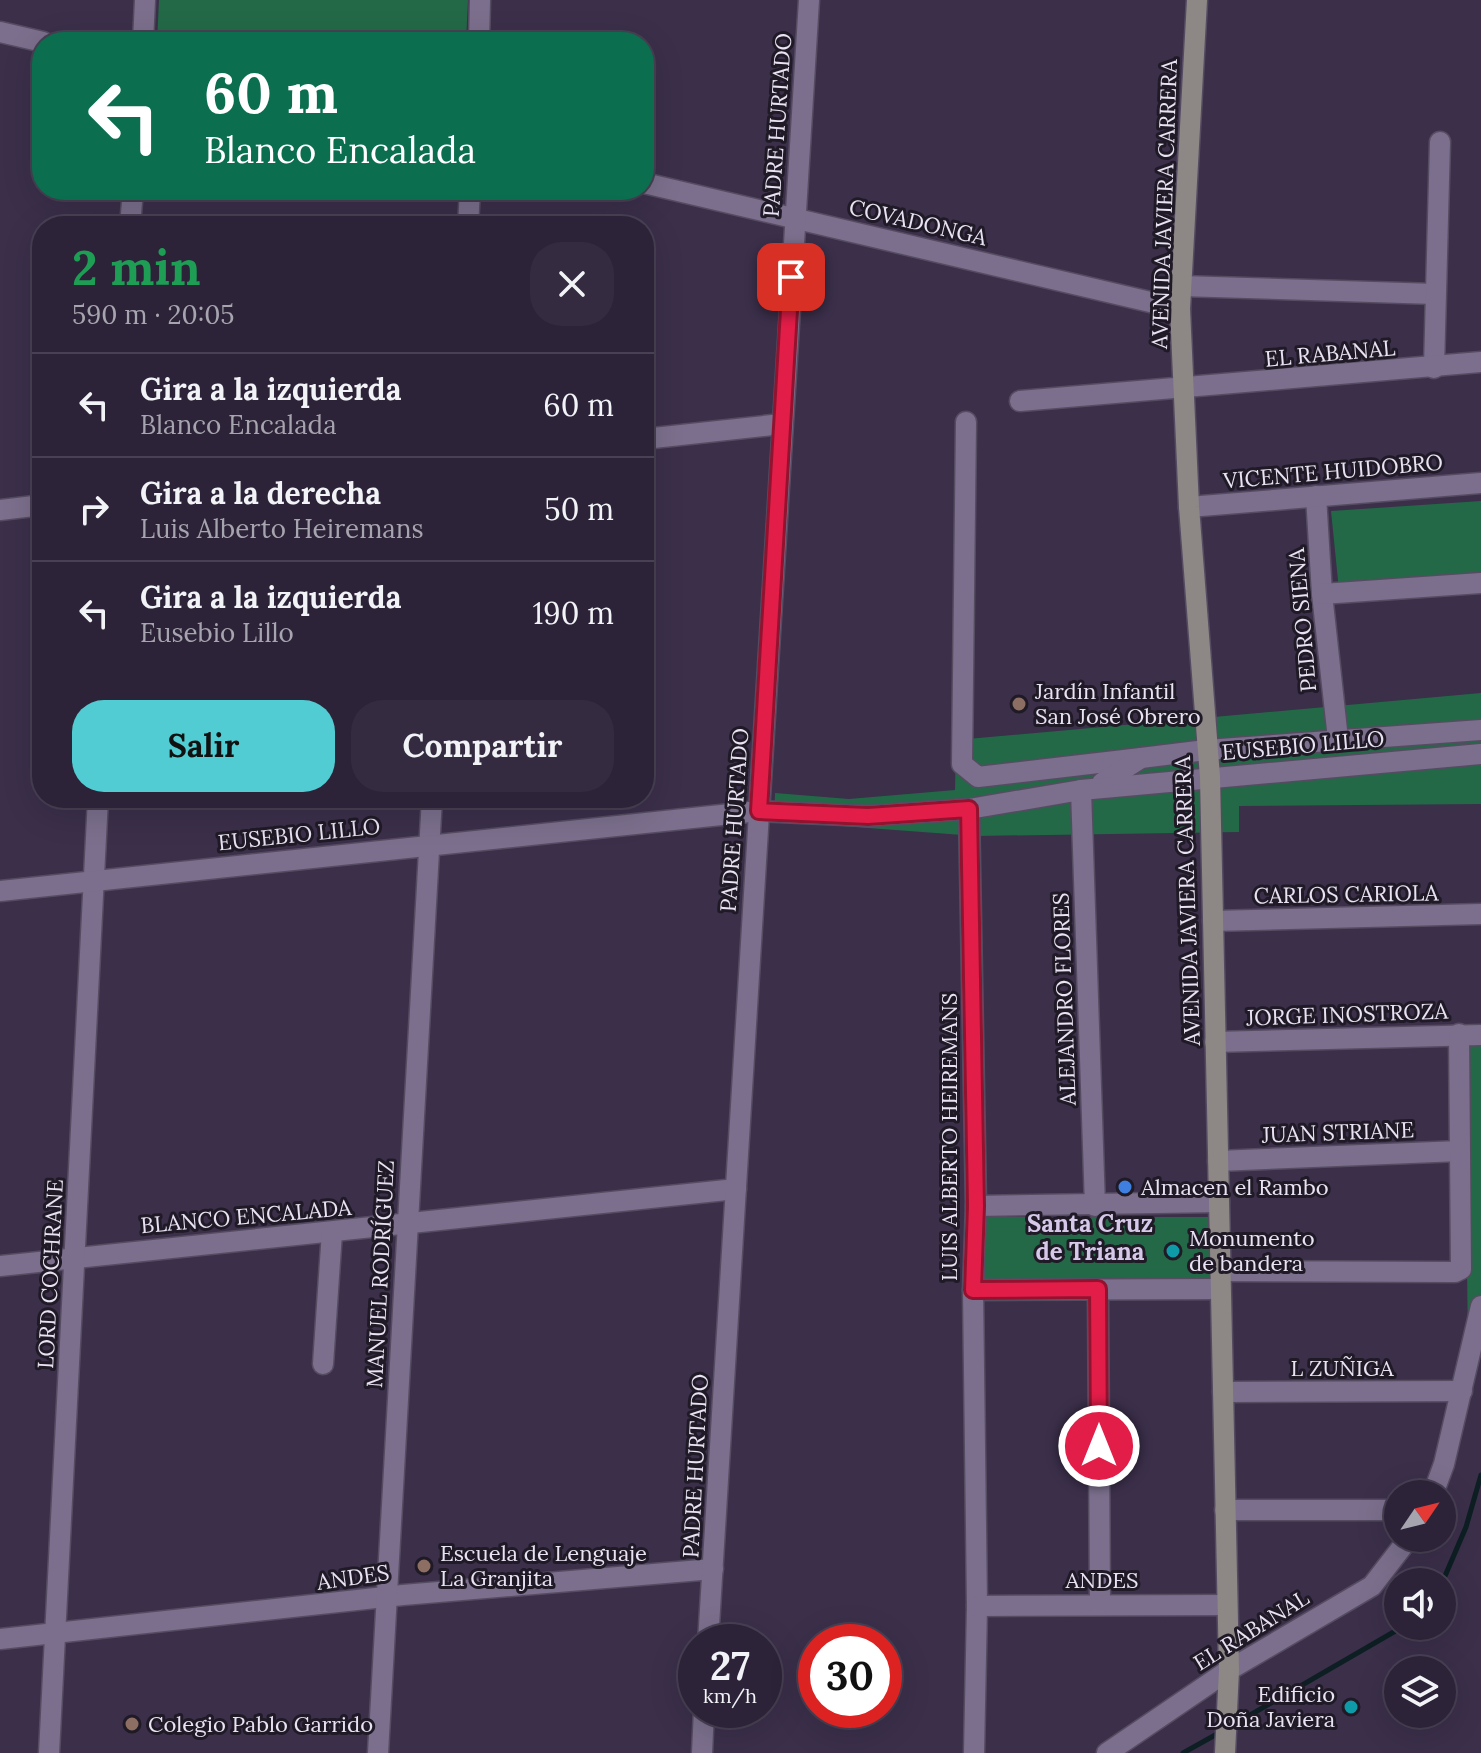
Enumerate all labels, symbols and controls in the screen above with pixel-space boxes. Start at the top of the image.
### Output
street label: PADRE HURTADO [757,32,797,218]
text: 60 m [204,57,338,128]
street label: AVENIDA JAVIERA CARRERA [1145,57,1183,350]
icon: left [72,64,176,168]
text: Blanco Encalada [204,127,476,173]
street label: COVADONGA [846,193,991,252]
text: 2 min [72,237,201,298]
button: close [530,242,614,326]
pin [757,243,825,311]
icon: arrive [769,255,813,299]
text: 590 m · 20:05 [72,298,235,331]
street label: EL RABANAL [1264,333,1397,373]
text: Gira a la izquierda [140,370,401,408]
icon: left [72,383,116,427]
text: 60 m [543,386,614,424]
text: Blanco Encalada [140,408,337,441]
street label: VICENTE HUIDOBRO [1221,447,1444,495]
text: Gira a la derecha [140,474,381,512]
icon: right [72,487,116,531]
text: 50 m [544,490,614,528]
text: Luis Alberto Heiremans [140,512,424,545]
street label: PEDRO SIENA [1282,546,1322,693]
text: Gira a la izquierda [140,578,401,616]
icon: left [72,591,116,635]
text: 190 m [532,594,614,632]
text: Eusebio Lillo [140,616,294,649]
place label: Jardín Infantil San José Obrero [1034,677,1201,730]
marker: Jardín Infantil San José Obrero [1010,695,1028,713]
button: Salir [72,700,335,792]
button: Compartir [351,700,614,792]
street label: EUSEBIO LILLO [1221,724,1385,766]
street label: PADRE HURTADO [714,727,754,913]
street label: AVENIDA JAVIERA CARRERA [1168,754,1206,1047]
street label: EUSEBIO LILLO [217,812,381,856]
street label: CARLOS CARIOLA [1253,878,1440,910]
street label: ALEJANDRO FLORES [1046,892,1082,1107]
street label: LUIS ALBERTO HEIREMANS [935,993,963,1281]
street label: JORGE INOSTROZA [1245,996,1450,1032]
street label: JUAN STRIANE [1260,1115,1415,1149]
street label: MANUEL RODRÍGUEZ [360,1159,400,1389]
place label: Almacen el Rambo [1140,1173,1329,1201]
street label: LORD COCHRANE [31,1178,69,1370]
marker: Almacen el Rambo [1116,1178,1134,1196]
street label: BLANCO ENCALADA [139,1193,354,1239]
district label: Santa Cruz de Triana [1027,1208,1153,1267]
place label: Monumento de bandera [1189,1224,1315,1277]
marker: Monumento de bandera [1164,1242,1182,1260]
street label: L ZUÑIGA [1291,1354,1395,1382]
street label: PADRE HURTADO [676,1373,714,1559]
position arrow [1057,1404,1141,1488]
north arrow [1384,1480,1456,1552]
map controls [1384,1480,1456,1728]
place label: Escuela de Lenguaje La Granjita [440,1539,647,1592]
marker: Escuela de Lenguaje La Granjita [415,1557,433,1575]
street label: ANDES [314,1558,391,1596]
street label: ANDES [1065,1566,1138,1594]
button: sound [1384,1568,1456,1640]
street label: EL RABANAL [1188,1583,1314,1677]
speed limit sign: 30 [798,1624,902,1728]
text: 27 [710,1640,750,1691]
button: layers [1384,1656,1456,1728]
place label: Edificio Doña Javiera [1206,1680,1335,1733]
text: km/h [703,1683,757,1708]
marker: Edificio Doña Javiera [1342,1698,1360,1716]
place label: Colegio Pablo Garrido [148,1710,373,1738]
marker: Colegio Pablo Garrido [123,1715,141,1733]

